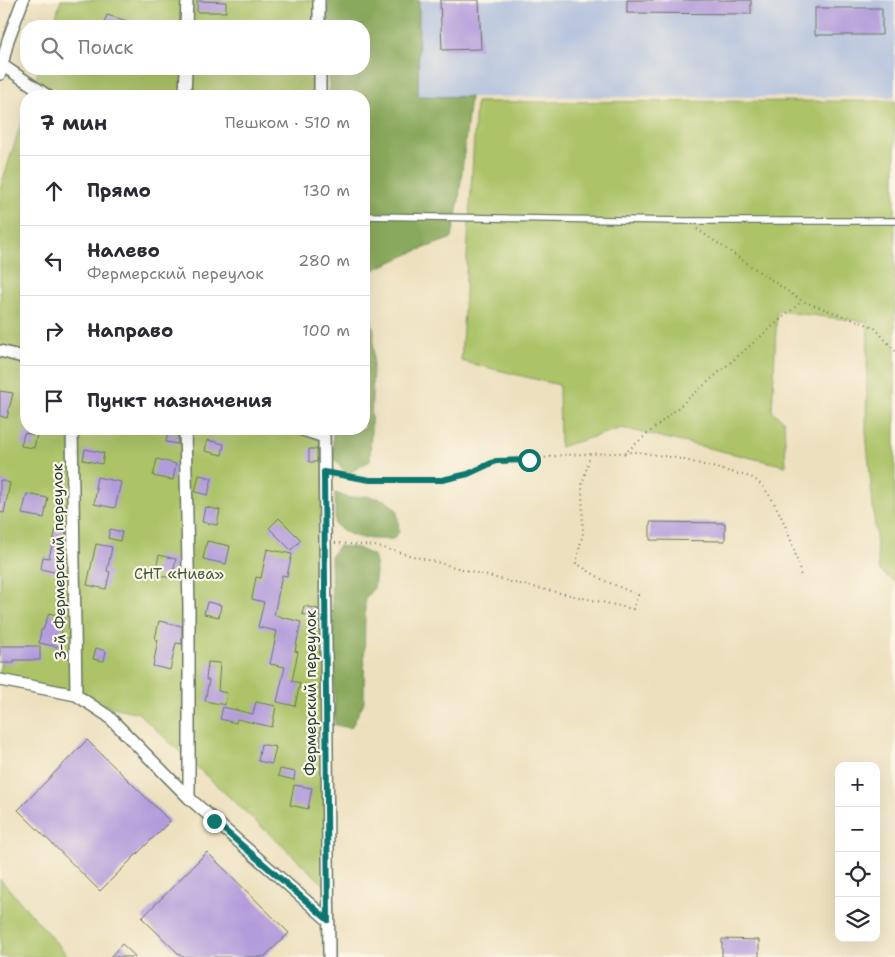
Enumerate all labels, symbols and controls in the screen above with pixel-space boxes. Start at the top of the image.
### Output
search box [20,20,370,75]
icon: search [38,34,66,62]
text: Поиск [78,35,133,60]
text: 7 мин [40,109,107,137]
text: Пешком · 510 m [225,112,350,133]
icon: ahead [40,177,68,205]
text: Прямо [87,178,151,203]
text: 130 m [303,180,350,201]
text: Налево [87,238,160,263]
icon: left [40,247,68,275]
text: 280 m [298,250,350,271]
text: Фермерский переулок [87,263,264,284]
icon: right [40,317,68,345]
text: Направо [87,318,173,343]
text: 100 m [302,320,350,341]
icon: arrive [40,387,68,415]
text: Пункт назначения [87,388,272,413]
route start [518,449,541,472]
street label: 3-й Фермерский переулок [47,463,71,661]
park label: СНТ «Нива» [134,564,224,584]
street label: Фермерский переулок [301,610,321,776]
map controls [835,762,880,942]
button: + [835,762,880,807]
button: − [835,807,880,852]
route end [203,810,226,833]
button: locate [835,852,880,897]
button: layers [835,897,880,942]

